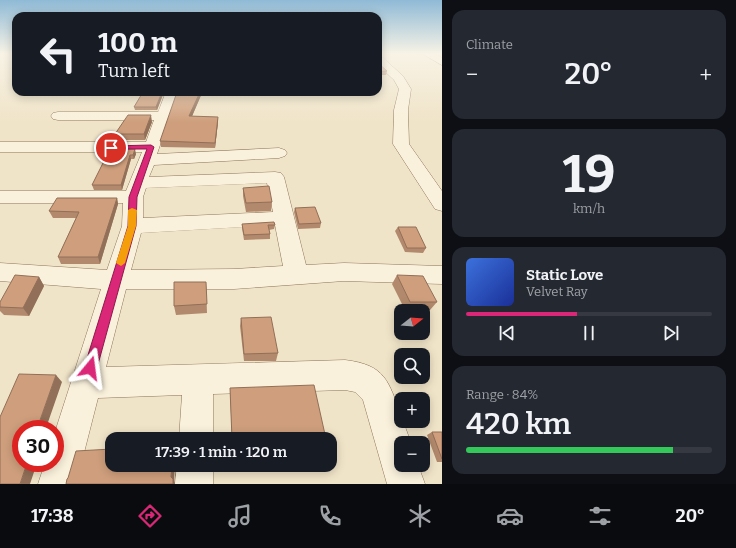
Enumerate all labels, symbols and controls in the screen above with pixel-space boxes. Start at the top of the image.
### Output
text: 100 m [98,26,177,59]
icon: left [32,28,84,80]
text: Climate [466,37,513,52]
text: 20° [564,56,613,92]
text: Turn left [98,60,170,82]
text: − [466,61,478,88]
text: + [699,61,712,88]
pin [94,131,128,165]
icon: arrive [100,137,122,159]
text: 19 [562,143,616,206]
text: km/h [573,201,605,216]
text: Static Love [526,266,603,284]
text: Velvet Ray [526,284,588,299]
north arrow [394,304,430,340]
map controls [394,304,430,472]
icon: previous [496,322,518,344]
icon: pause [578,322,600,344]
icon: next [660,322,682,344]
position arrow [69,347,111,389]
button: search [394,348,430,384]
text: Range · 84% [466,387,538,402]
button: + [394,392,430,428]
text: 420 km [466,406,571,442]
speed limit sign: 30 [12,420,64,472]
button: − [394,436,430,472]
text: 17:39 · 1 min · 120 m [155,443,287,461]
icon: directions [136,502,164,530]
icon: music [226,502,254,530]
icon: phone [316,502,344,530]
icon: climate [406,502,434,530]
icon: car [496,502,524,530]
icon: filters [586,502,614,530]
text: 17:38 [31,505,74,527]
text: 20° [676,505,705,527]

